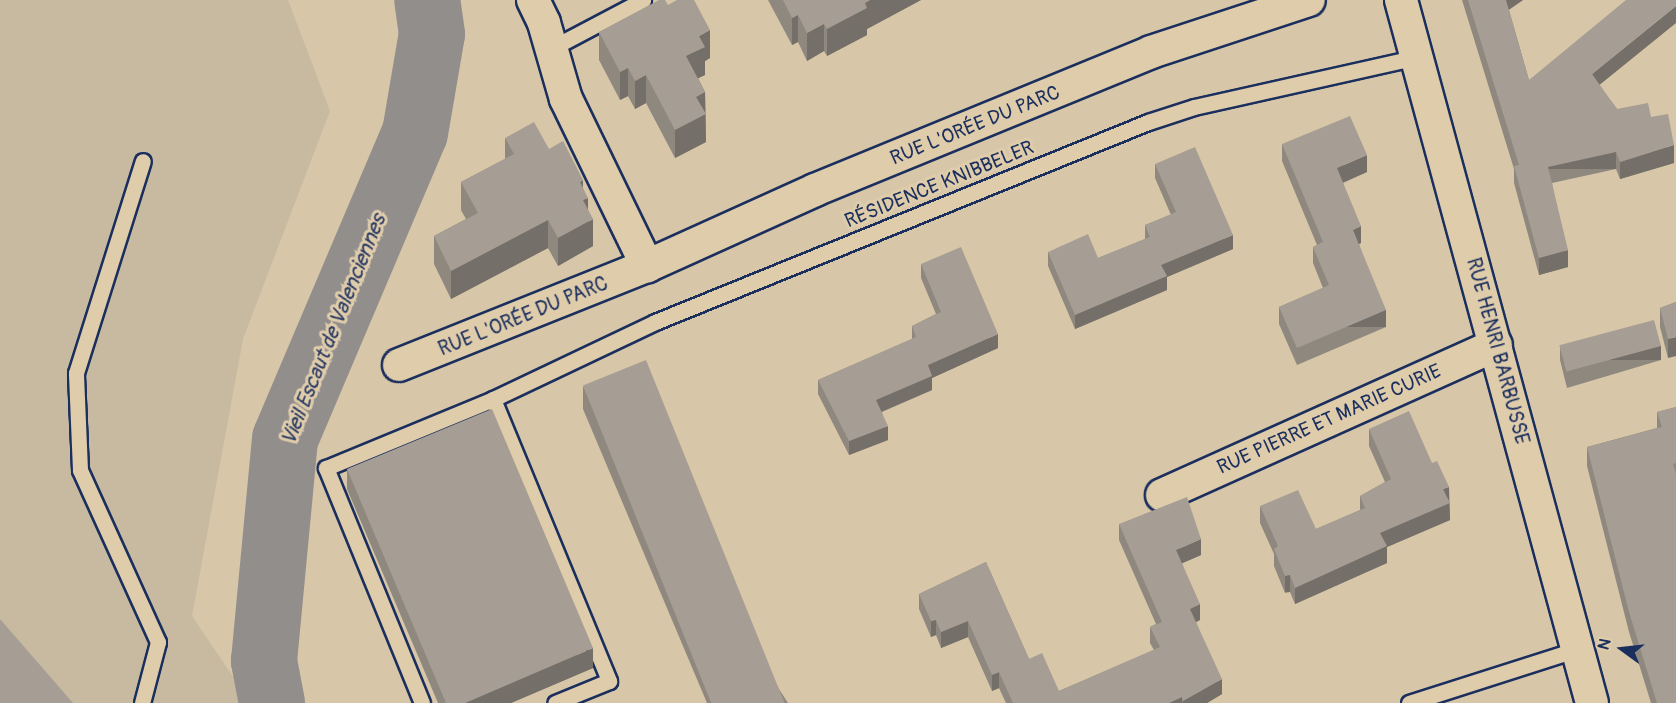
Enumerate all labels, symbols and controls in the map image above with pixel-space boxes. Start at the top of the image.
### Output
street label: RUE L'ORÉE DU PARC [887,80,1063,170]
street label: RÉSIDENCE KNIBBELER [841,135,1037,233]
water label: Vieil Escaut de Valenciennes [276,211,392,449]
street label: RUE HENRI BARBUSSE [1462,255,1534,447]
street label: RUE L'ORÉE DU PARC [435,271,611,361]
street label: RUE PIERRE ET MARIE CURIE [1213,359,1445,479]
north arrow [1592,619,1652,679]
text: N [1594,637,1616,652]

